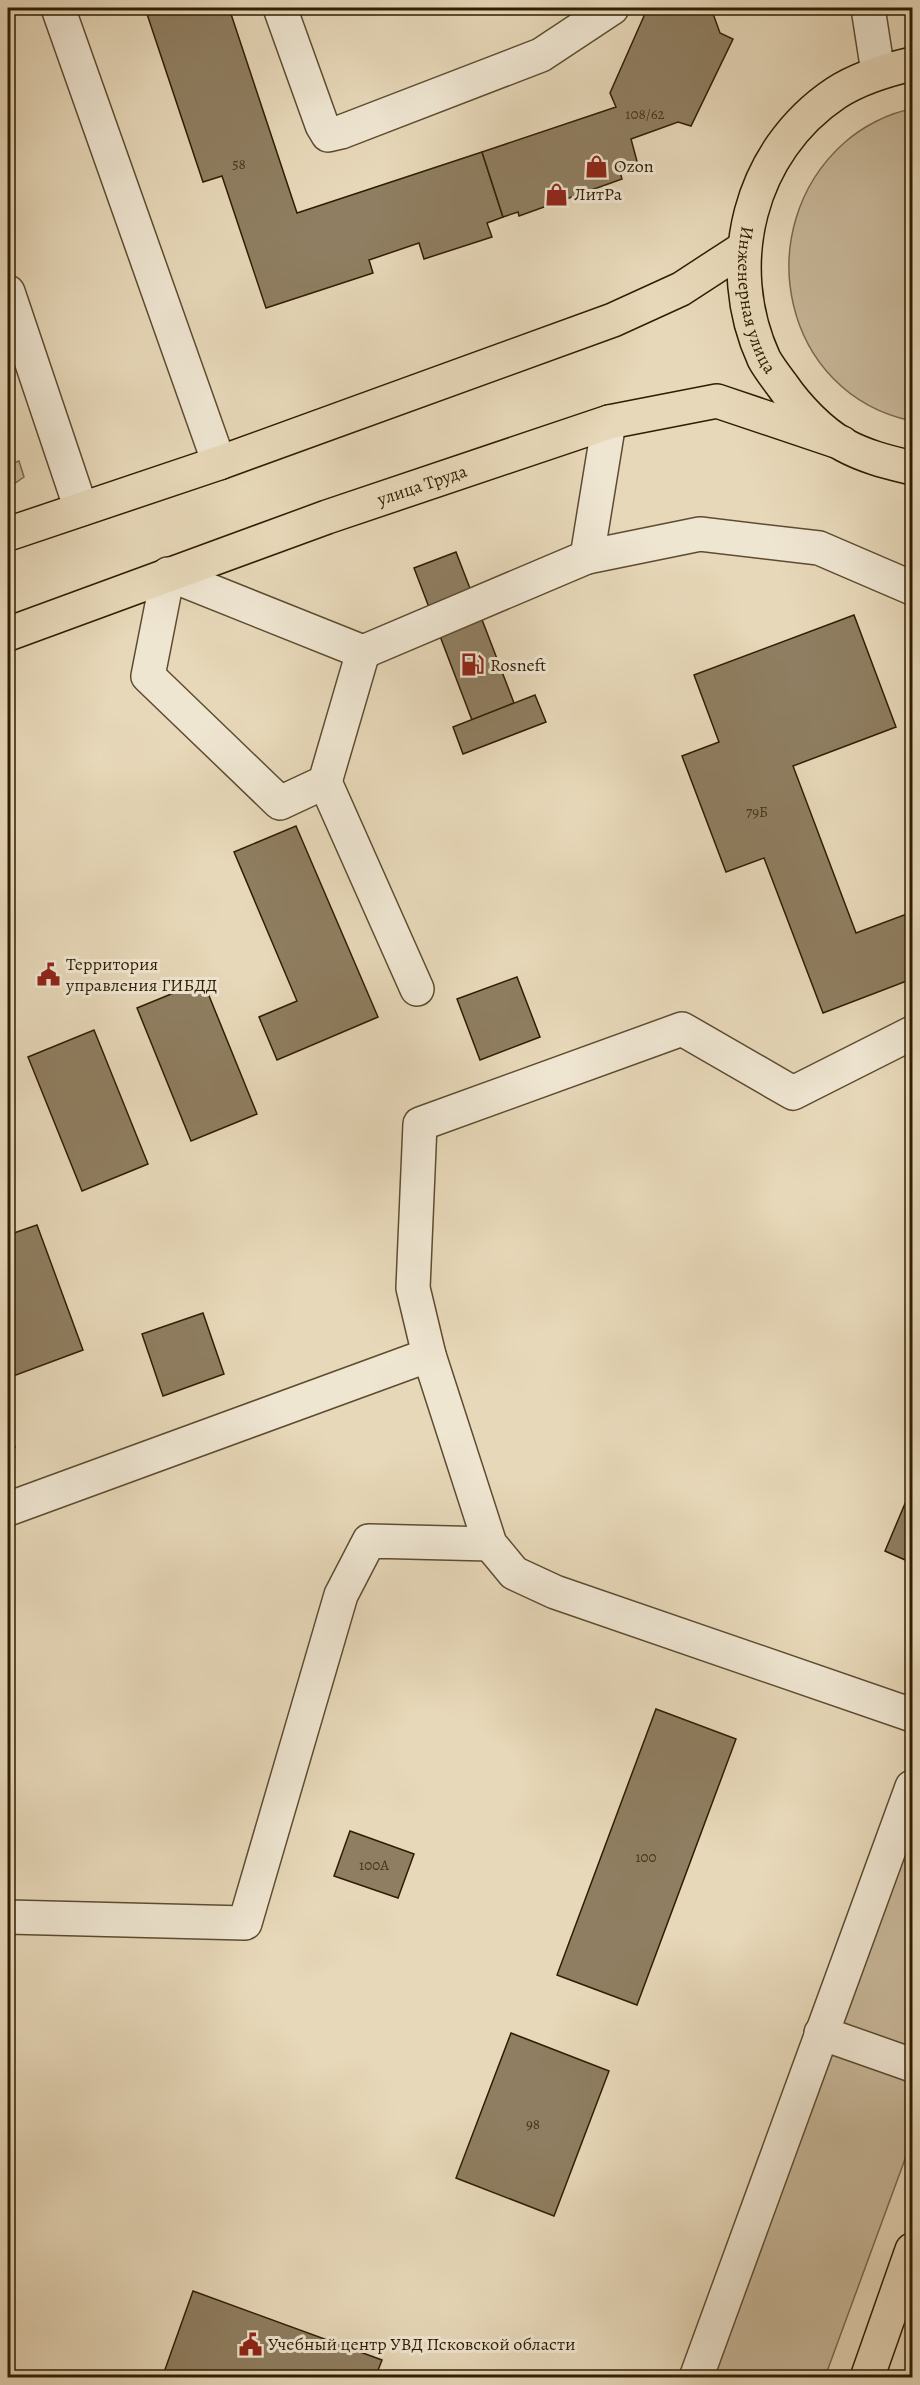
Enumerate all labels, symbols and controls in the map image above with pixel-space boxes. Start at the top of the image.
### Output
house number: 108/62 [625,104,665,124]
shop icon: Ozon [583,153,609,179]
house number: 58 [232,154,246,174]
place label: Ozon [614,154,654,178]
shop icon: ЛитРа [543,181,569,207]
place label: ЛитРа [574,182,623,206]
street label: Инженерная улица [732,224,782,379]
street label: улица Труда [373,459,471,512]
fuel station icon: Rosneft [459,652,485,678]
place label: Rosneft [490,653,546,677]
house number: 79Б [746,802,768,822]
place label: Территория управления ГИБДД [65,952,217,997]
public building icon: Территория управления ГИБДД [35,961,61,987]
house number: 100 [635,1847,657,1867]
house number: 100А [359,1855,389,1875]
house number: 98 [526,2114,540,2134]
public building icon: Учебный центр УВД Псковской области [237,2331,263,2357]
place label: Учебный центр УВД Псковской области [268,2332,575,2356]

